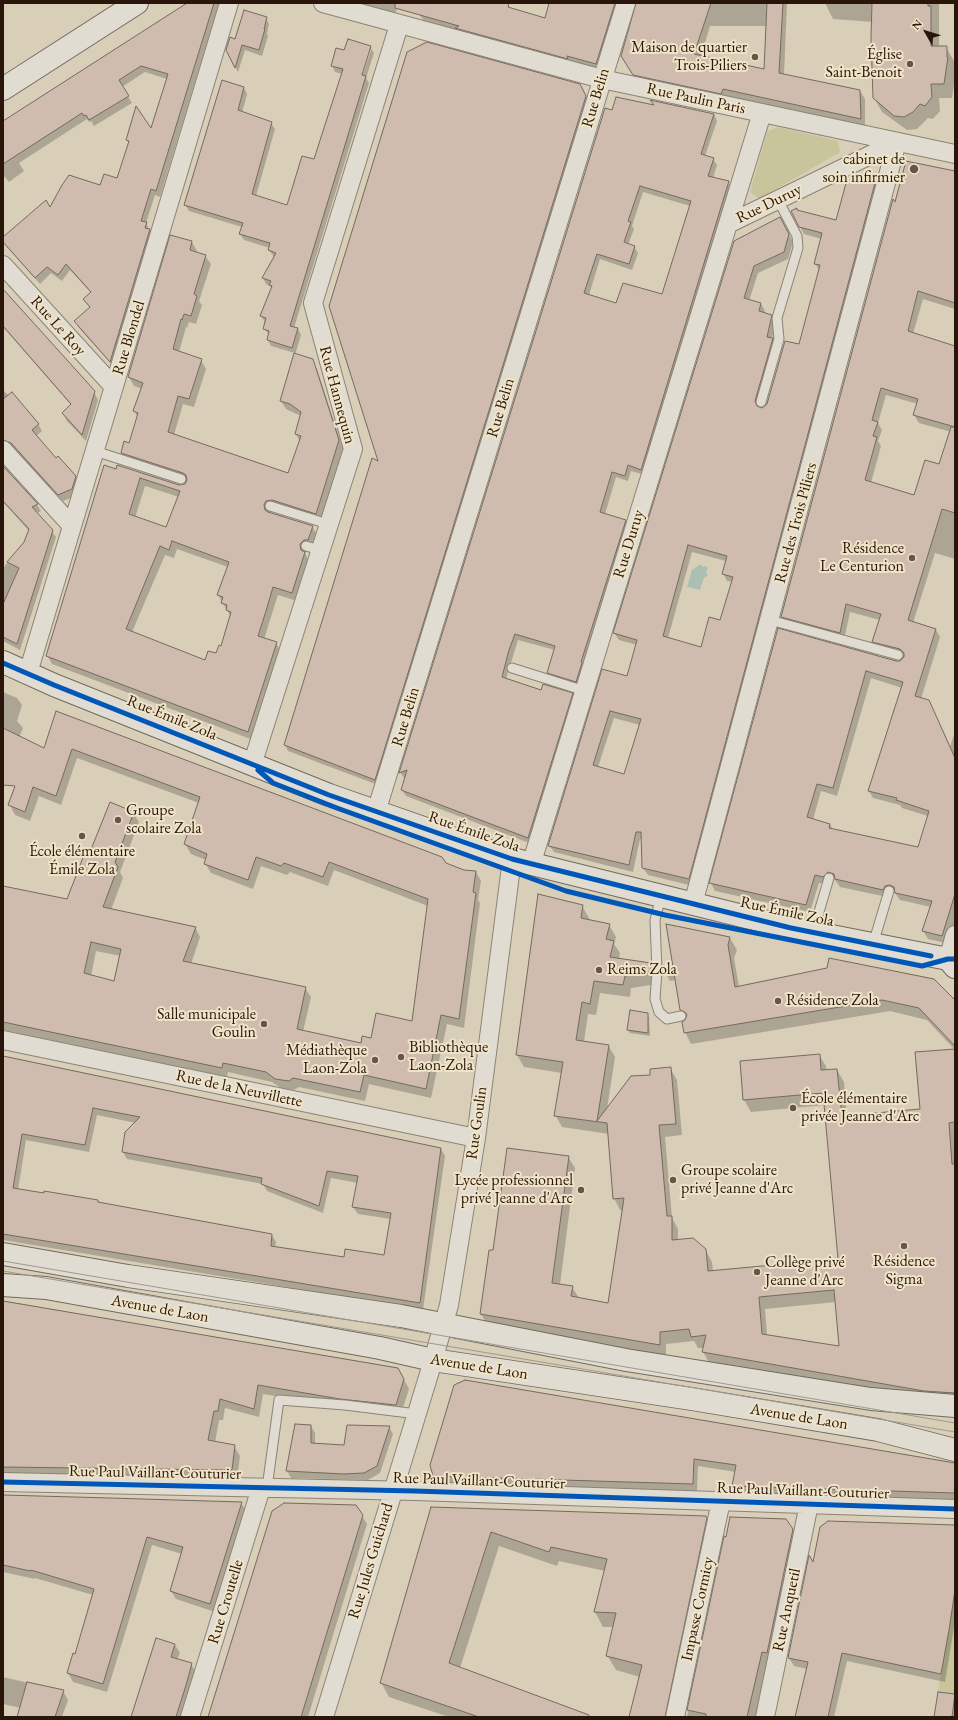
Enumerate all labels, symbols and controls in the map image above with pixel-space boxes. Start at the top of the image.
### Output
north arrow [906,12,946,52]
text: N [908,17,925,32]
place label: Maison de quartier Trois-Piliers [631,38,747,76]
place label: Église Saint-Benoit [825,45,902,83]
marker: Maison de quartier Trois-Piliers [750,52,760,62]
marker: Église Saint-Benoit [905,59,915,69]
street label: Rue Belin [578,66,614,130]
street label: Rue Paulin Paris [645,79,747,119]
place label: cabinet de soin infirmier [822,150,905,188]
marker: cabinet de soin infirmier [908,163,920,175]
street label: Rue Duruy [733,180,805,228]
street label: Rue Le Roy [26,292,90,360]
street label: Rue Blondel [109,298,149,378]
street label: Rue Hannequin [315,344,359,446]
street label: Rue Belin [483,376,519,440]
street label: Rue des Trois Piliers [771,461,821,585]
street label: Rue Duruy [610,507,648,581]
place label: Résidence Le Centurion [820,539,904,577]
marker: Résidence Le Centurion [907,553,917,563]
street label: Rue Belin [388,685,424,749]
street label: Rue Émile Zola [124,691,220,745]
place label: Groupe scolaire Zola [126,801,202,839]
street label: Rue Émile Zola [426,807,522,857]
marker: Groupe scolaire Zola [113,815,123,825]
marker: École élémentaire Émile Zola [77,831,87,841]
place label: École élémentaire Émile Zola [29,842,135,880]
street label: Rue Émile Zola [738,893,836,931]
place label: Reims Zola [607,960,677,980]
marker: Reims Zola [594,965,604,975]
place label: Résidence Zola [786,991,879,1011]
marker: Résidence Zola [773,996,783,1006]
place label: Salle municipale Goulin [157,1005,256,1043]
marker: Salle municipale Goulin [259,1019,269,1029]
place label: Bibliothèque Laon-Zola [409,1038,488,1076]
place label: Médiathèque Laon-Zola [286,1041,367,1079]
marker: Bibliothèque Laon-Zola [396,1052,406,1062]
marker: Médiathèque Laon-Zola [370,1055,380,1065]
street label: Rue de la Neuvillette [174,1066,304,1112]
street label: Rue Goulin [462,1085,492,1161]
place label: École élémentaire privée Jeanne d'Arc [801,1089,919,1127]
marker: École élémentaire privée Jeanne d'Arc [788,1103,798,1113]
place label: Groupe scolaire privé Jeanne d'Arc [681,1161,793,1199]
place label: Lycée professionnel privé Jeanne d'Arc [454,1171,573,1209]
marker: Groupe scolaire privé Jeanne d'Arc [668,1175,678,1185]
marker: Lycée professionnel privé Jeanne d'Arc [576,1185,586,1195]
marker: Résidence Sigma [899,1241,909,1251]
place label: Résidence Sigma [873,1252,935,1290]
place label: Collège privé Jeanne d'Arc [765,1253,845,1291]
marker: Collège privé Jeanne d'Arc [752,1267,762,1277]
street label: Avenue de Laon [110,1291,210,1327]
street label: Avenue de Laon [429,1350,529,1384]
street label: Avenue de Laon [749,1400,849,1434]
street label: Rue Paul Vaillant-Couturier [69,1462,241,1484]
street label: Rue Paul Vaillant-Couturier [392,1468,566,1494]
street label: Rue Paul Vaillant-Couturier [716,1478,890,1504]
street label: Rue Jules Guichard [344,1501,398,1621]
street label: Impasse Cormicy [678,1555,718,1663]
street label: Rue Croutelle [204,1557,248,1647]
street label: Rue Anquetil [769,1567,805,1653]

